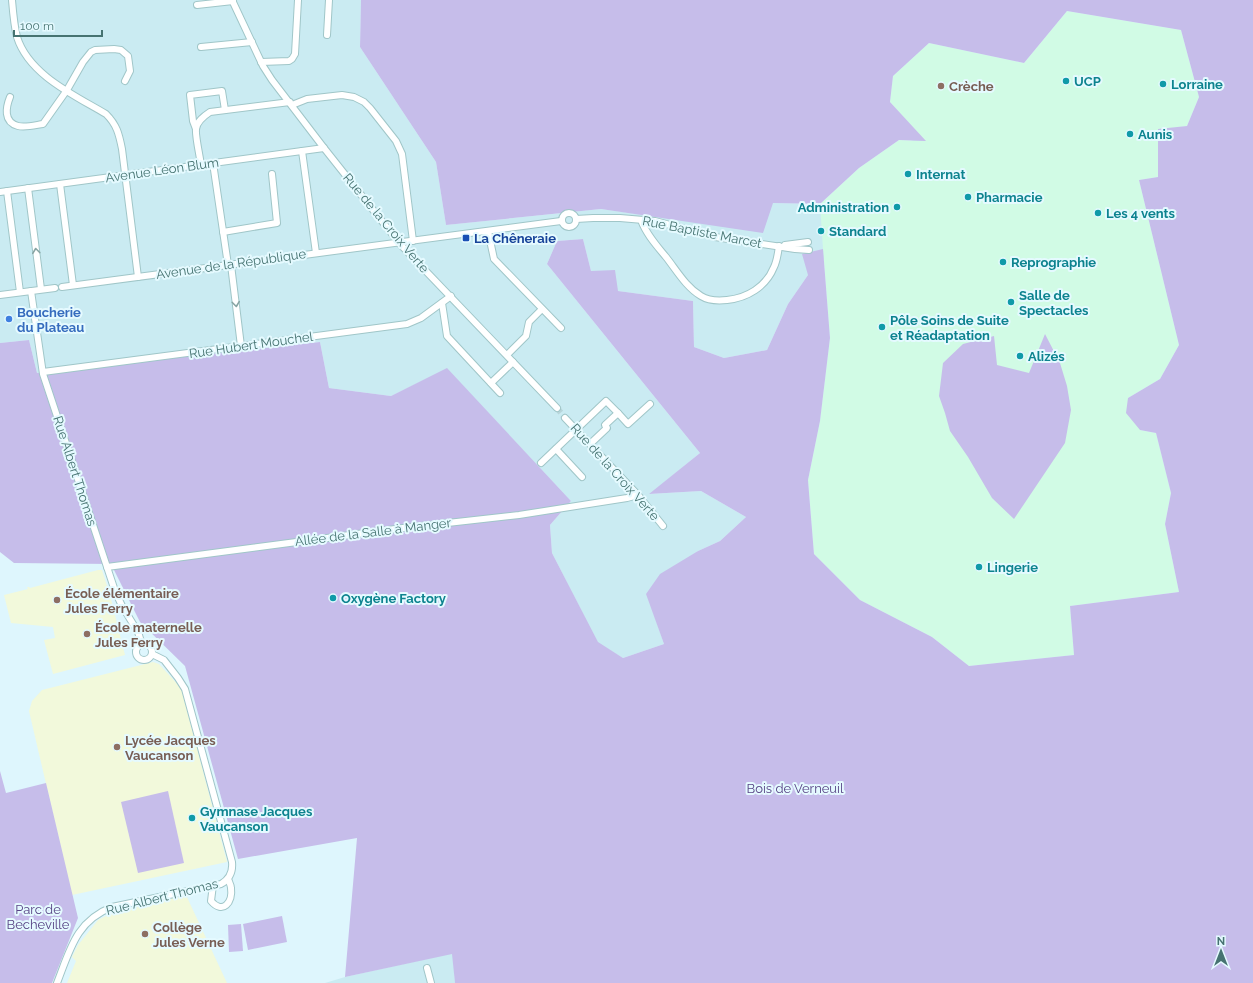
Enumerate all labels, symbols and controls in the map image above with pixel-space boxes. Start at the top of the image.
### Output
scale bar [14,12,102,38]
text: 100 m [20,19,54,33]
place label: UCP [1074,74,1101,89]
marker: UCP [1061,76,1071,86]
place label: Lorraine [1171,77,1223,92]
place label: Crèche [949,79,994,94]
marker: Lorraine [1158,79,1168,89]
marker: Crèche [936,81,946,91]
place label: Aunis [1138,127,1173,142]
marker: Aunis [1125,129,1135,139]
street label: Avenue Léon Blum [104,155,220,185]
place label: Internat [916,167,966,182]
marker: Internat [903,169,913,179]
street label: Rue de la Croix Verte [340,170,432,276]
place label: Pharmacie [976,190,1043,205]
marker: Pharmacie [963,192,973,202]
place label: Administration [798,200,889,215]
marker: Administration [892,202,902,212]
place label: Les 4 vents [1106,206,1176,221]
marker: Les 4 vents [1093,208,1103,218]
street label: Rue Baptiste Marcet [641,213,764,251]
place label: Standard [829,224,886,239]
marker: Standard [816,226,826,236]
place label: La Chêneraie [474,231,556,246]
marker: La Chêneraie [461,233,471,243]
street label: Avenue de la République [155,246,307,282]
one-way arrow [32,248,41,254]
place label: Reprographie [1011,255,1096,270]
marker: Reprographie [998,257,1008,267]
place label: Salle de Spectacles [1019,288,1089,318]
marker: Salle de Spectacles [1006,297,1016,307]
one-way arrow [231,300,240,307]
place label: Boucherie du Plateau [17,305,84,335]
place label: Pôle Soins de Suite et Réadaptation [890,313,1009,343]
marker: Boucherie du Plateau [4,314,14,324]
marker: Pôle Soins de Suite et Réadaptation [877,322,887,332]
street label: Rue Hubert Mouchel [188,329,314,361]
place label: Alizés [1028,349,1065,364]
marker: Alizés [1015,351,1025,361]
street label: Rue Albert Thomas [50,414,100,528]
street label: Rue de la Croix Verte [567,420,663,524]
street label: Allée de la Salle à Manger [294,515,452,549]
place label: Lingerie [987,560,1038,575]
marker: Lingerie [974,562,984,572]
place label: École élémentaire Jules Ferry [65,586,179,616]
place label: Oxygène Factory [341,591,446,606]
marker: Oxygène Factory [328,593,338,603]
marker: École élémentaire Jules Ferry [52,595,62,605]
place label: École maternelle Jules Ferry [95,620,202,650]
marker: École maternelle Jules Ferry [82,629,92,639]
place label: Lycée Jacques Vaucanson [125,733,216,763]
marker: Lycée Jacques Vaucanson [112,742,122,752]
park label: Bois de Verneuil [747,781,844,796]
place label: Gymnase Jacques Vaucanson [200,804,313,834]
marker: Gymnase Jacques Vaucanson [187,813,197,823]
street label: Rue Albert Thomas [104,876,220,918]
park label: Parc de Becheville [7,902,70,932]
place label: Collège Jules Verne [153,920,225,950]
marker: Collège Jules Verne [140,929,150,939]
north arrow [1201,931,1241,971]
text: N [1217,935,1225,948]

